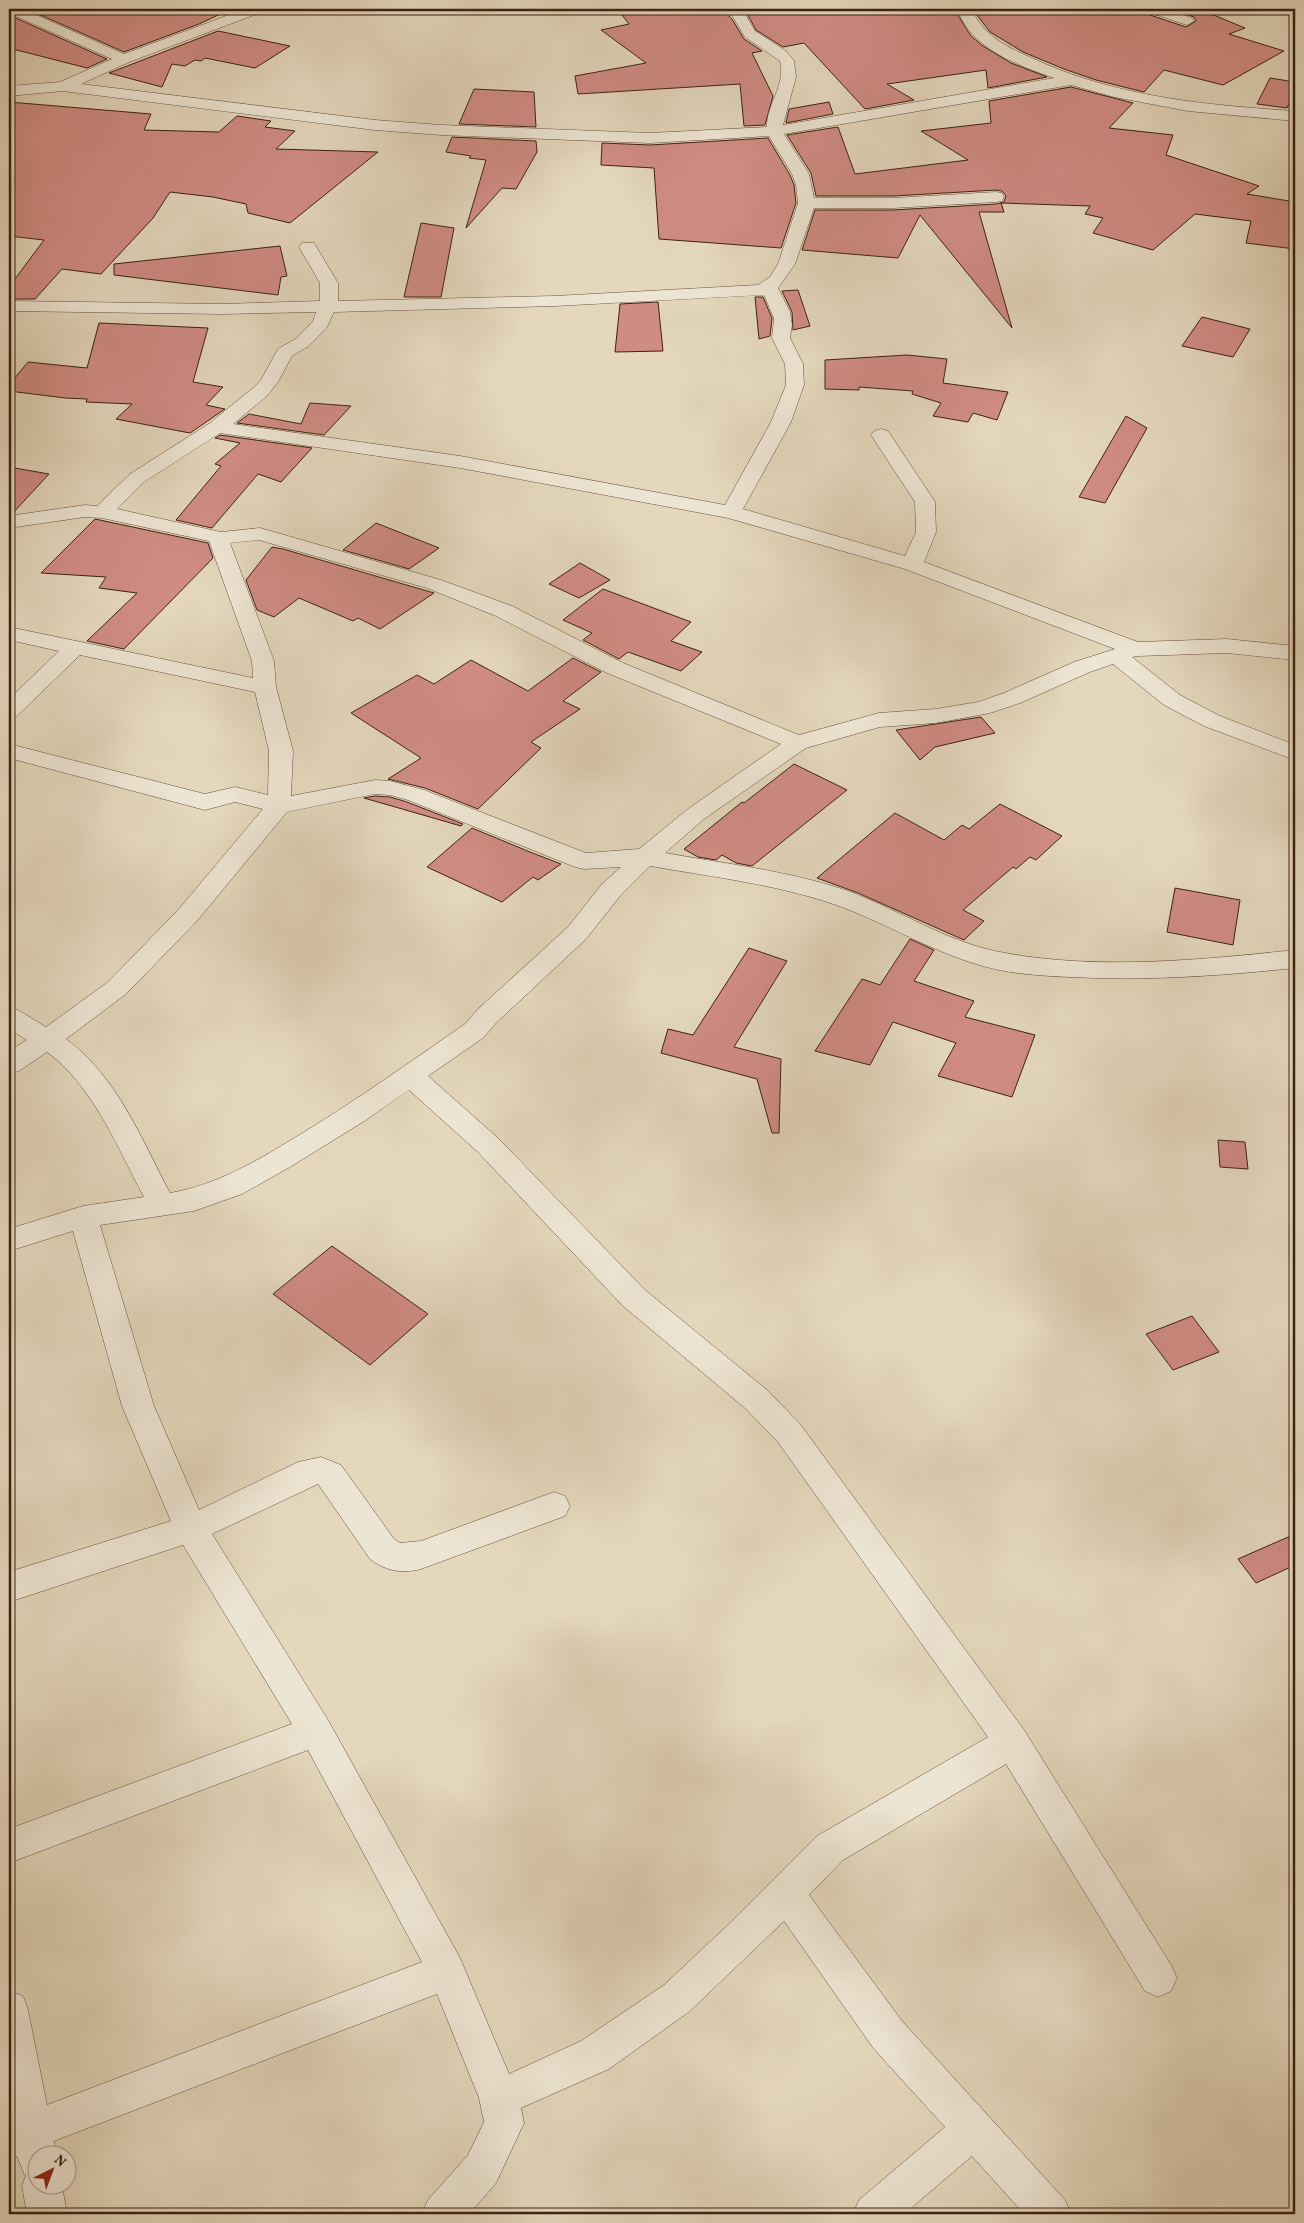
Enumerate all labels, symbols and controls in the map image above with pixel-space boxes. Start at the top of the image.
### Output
north arrow [28,2146,78,2196]
text: N [50,2151,70,2172]

